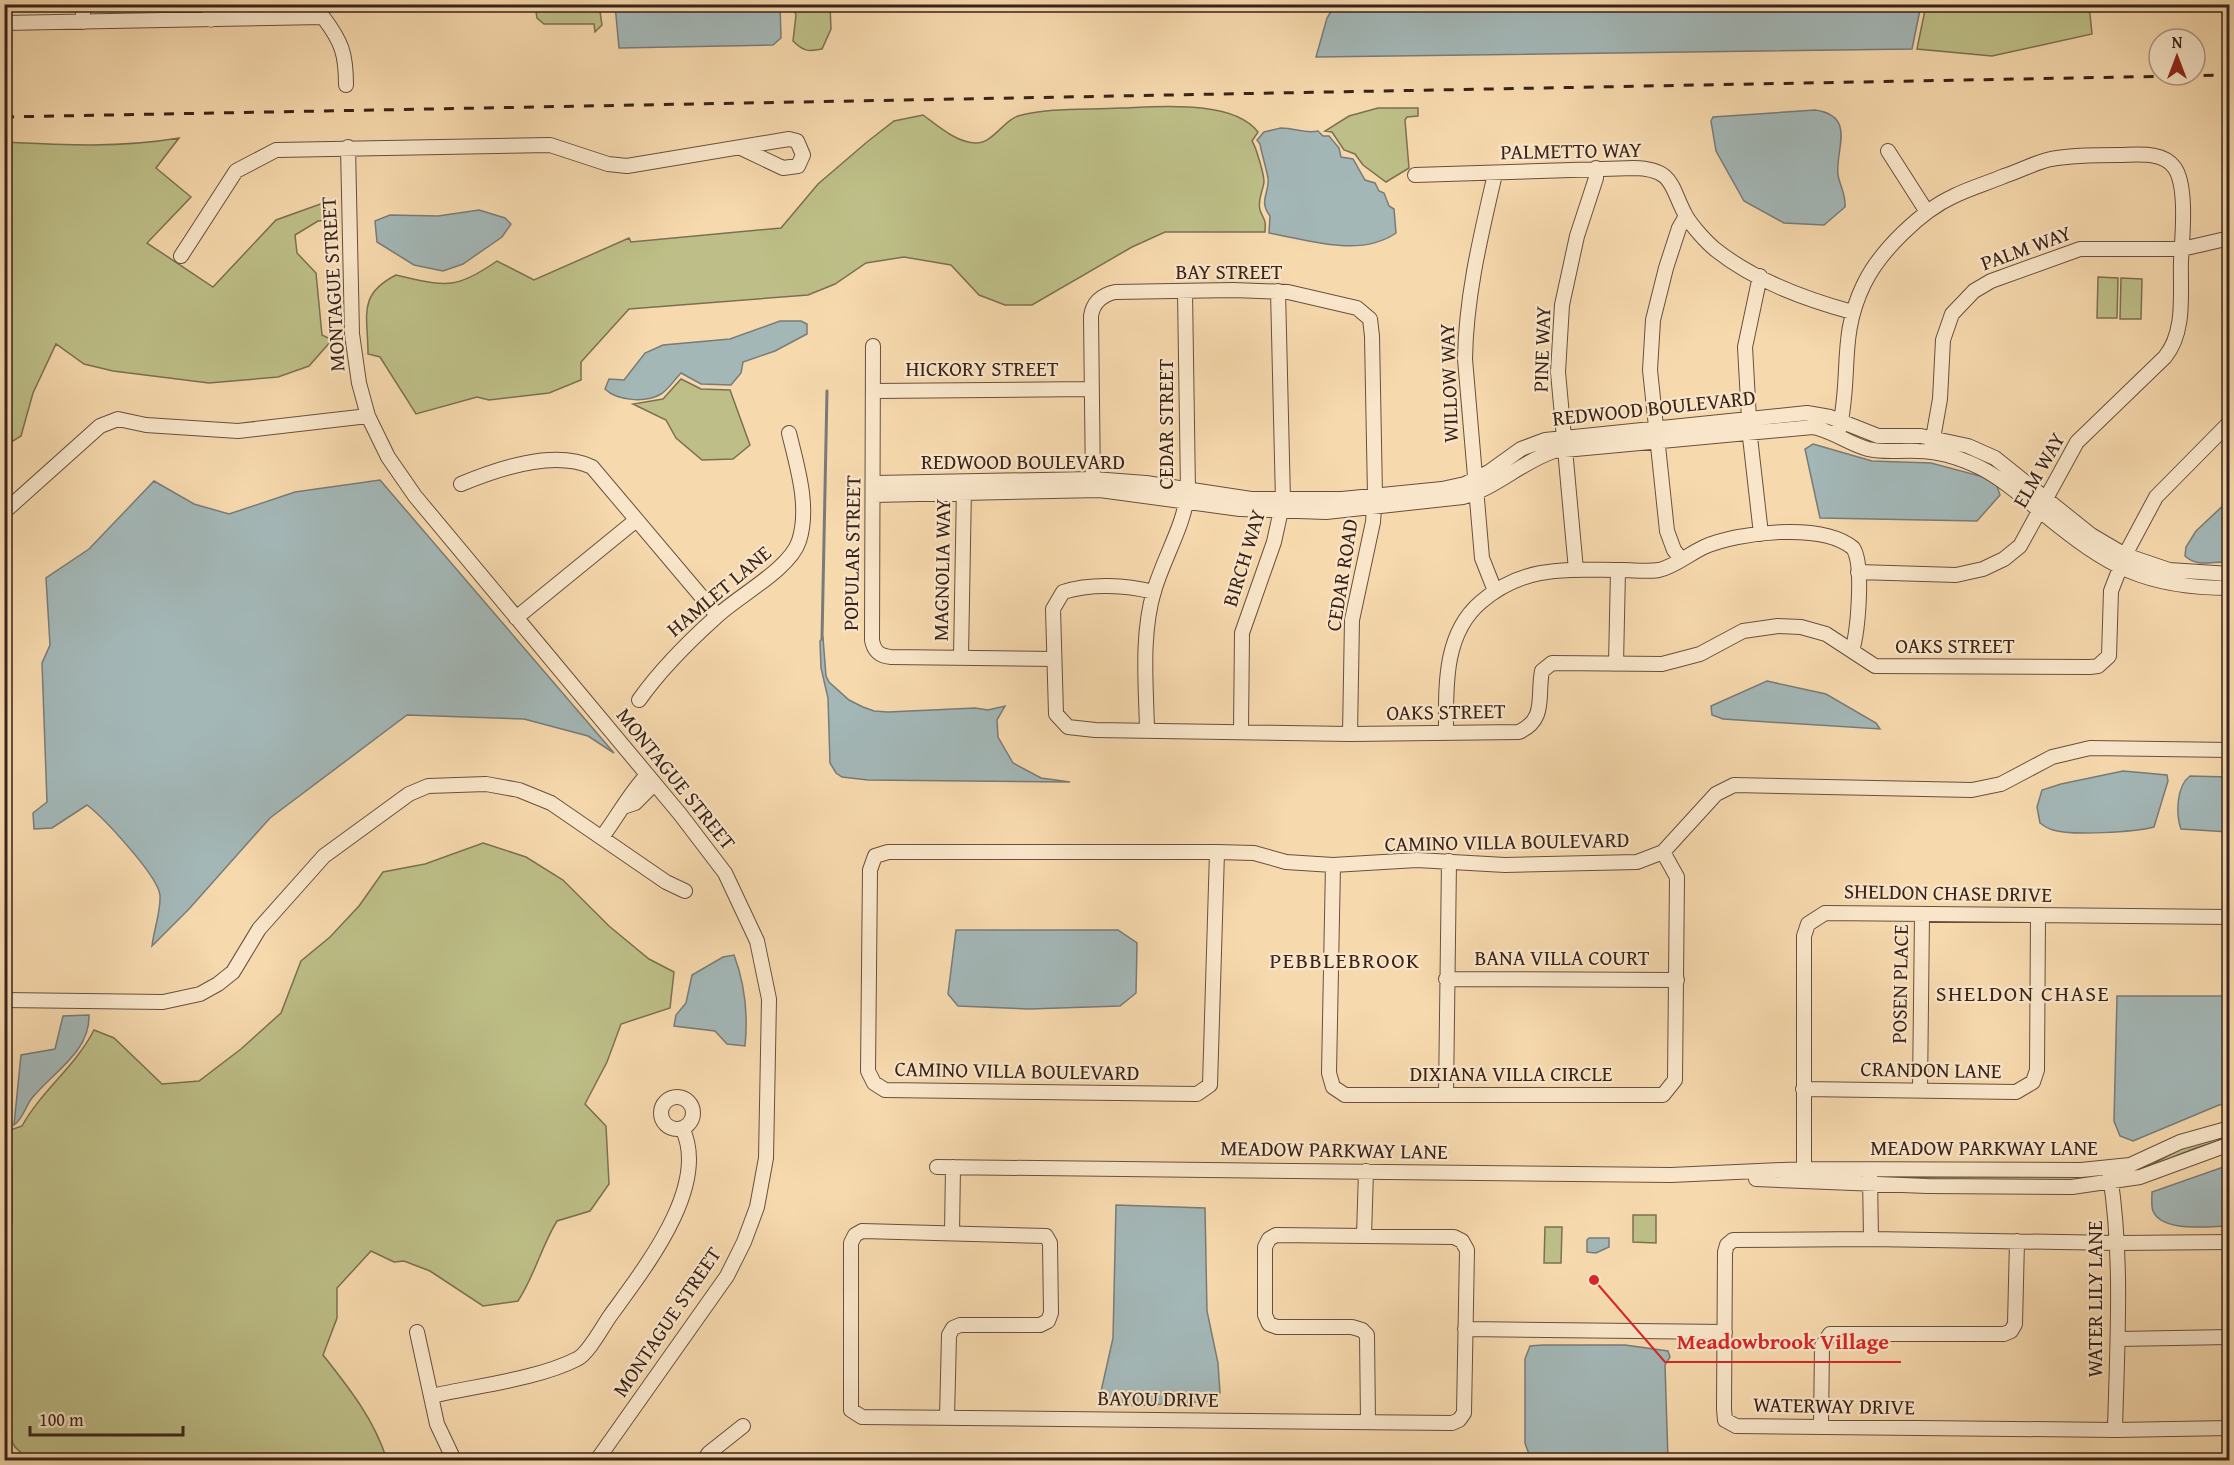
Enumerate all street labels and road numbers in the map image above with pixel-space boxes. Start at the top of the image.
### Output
street label: PALMETTO WAY [1500,134,1642,167]
street label: MONTAGUE STREET [312,195,353,372]
street label: PALM WAY [1976,217,2076,278]
street label: BAY STREET [1175,256,1283,287]
street label: PINE WAY [1525,305,1559,393]
street label: WILLOW WAY [1431,322,1466,443]
street label: HICKORY STREET [906,353,1059,384]
street label: CEDAR STREET [1150,358,1181,489]
street label: REDWOOD BOULEVARD [1551,381,1757,434]
street label: ELM WAY [2005,426,2073,513]
street label: REDWOOD BOULEVARD [921,446,1125,477]
street label: POPULAR STREET [835,475,868,631]
street label: MAGNOLIA WAY [925,498,958,641]
street label: BIRCH WAY [1214,505,1273,610]
street label: CEDAR ROAD [1317,517,1366,633]
street label: HAMLET LANE [660,537,778,644]
street label: OAKS STREET [1895,630,2015,661]
street label: OAKS STREET [1386,695,1506,728]
street label: MONTAGUE STREET [609,701,744,857]
street label: CAMINO VILLA BOULEVARD [1384,824,1630,859]
street label: SHELDON CHASE DRIVE [1844,875,2053,910]
street label: POSEN PLACE [1883,924,1916,1044]
street label: BANA VILLA COURT [1474,942,1650,973]
street label: CAMINO VILLA BOULEVARD [894,1053,1140,1088]
street label: CRANDON LANE [1860,1053,2002,1086]
street label: DIXIANA VILLA CIRCLE [1410,1058,1613,1089]
street label: MEADOW PARKWAY LANE [1220,1132,1448,1167]
street label: MEADOW PARKWAY LANE [1870,1132,2098,1163]
street label: WATER LILY LANE [2079,1220,2110,1378]
street label: MONTAGUE STREET [605,1240,729,1403]
street label: BAYOU DRIVE [1097,1382,1219,1415]
street label: WATERWAY DRIVE [1753,1389,1916,1422]

